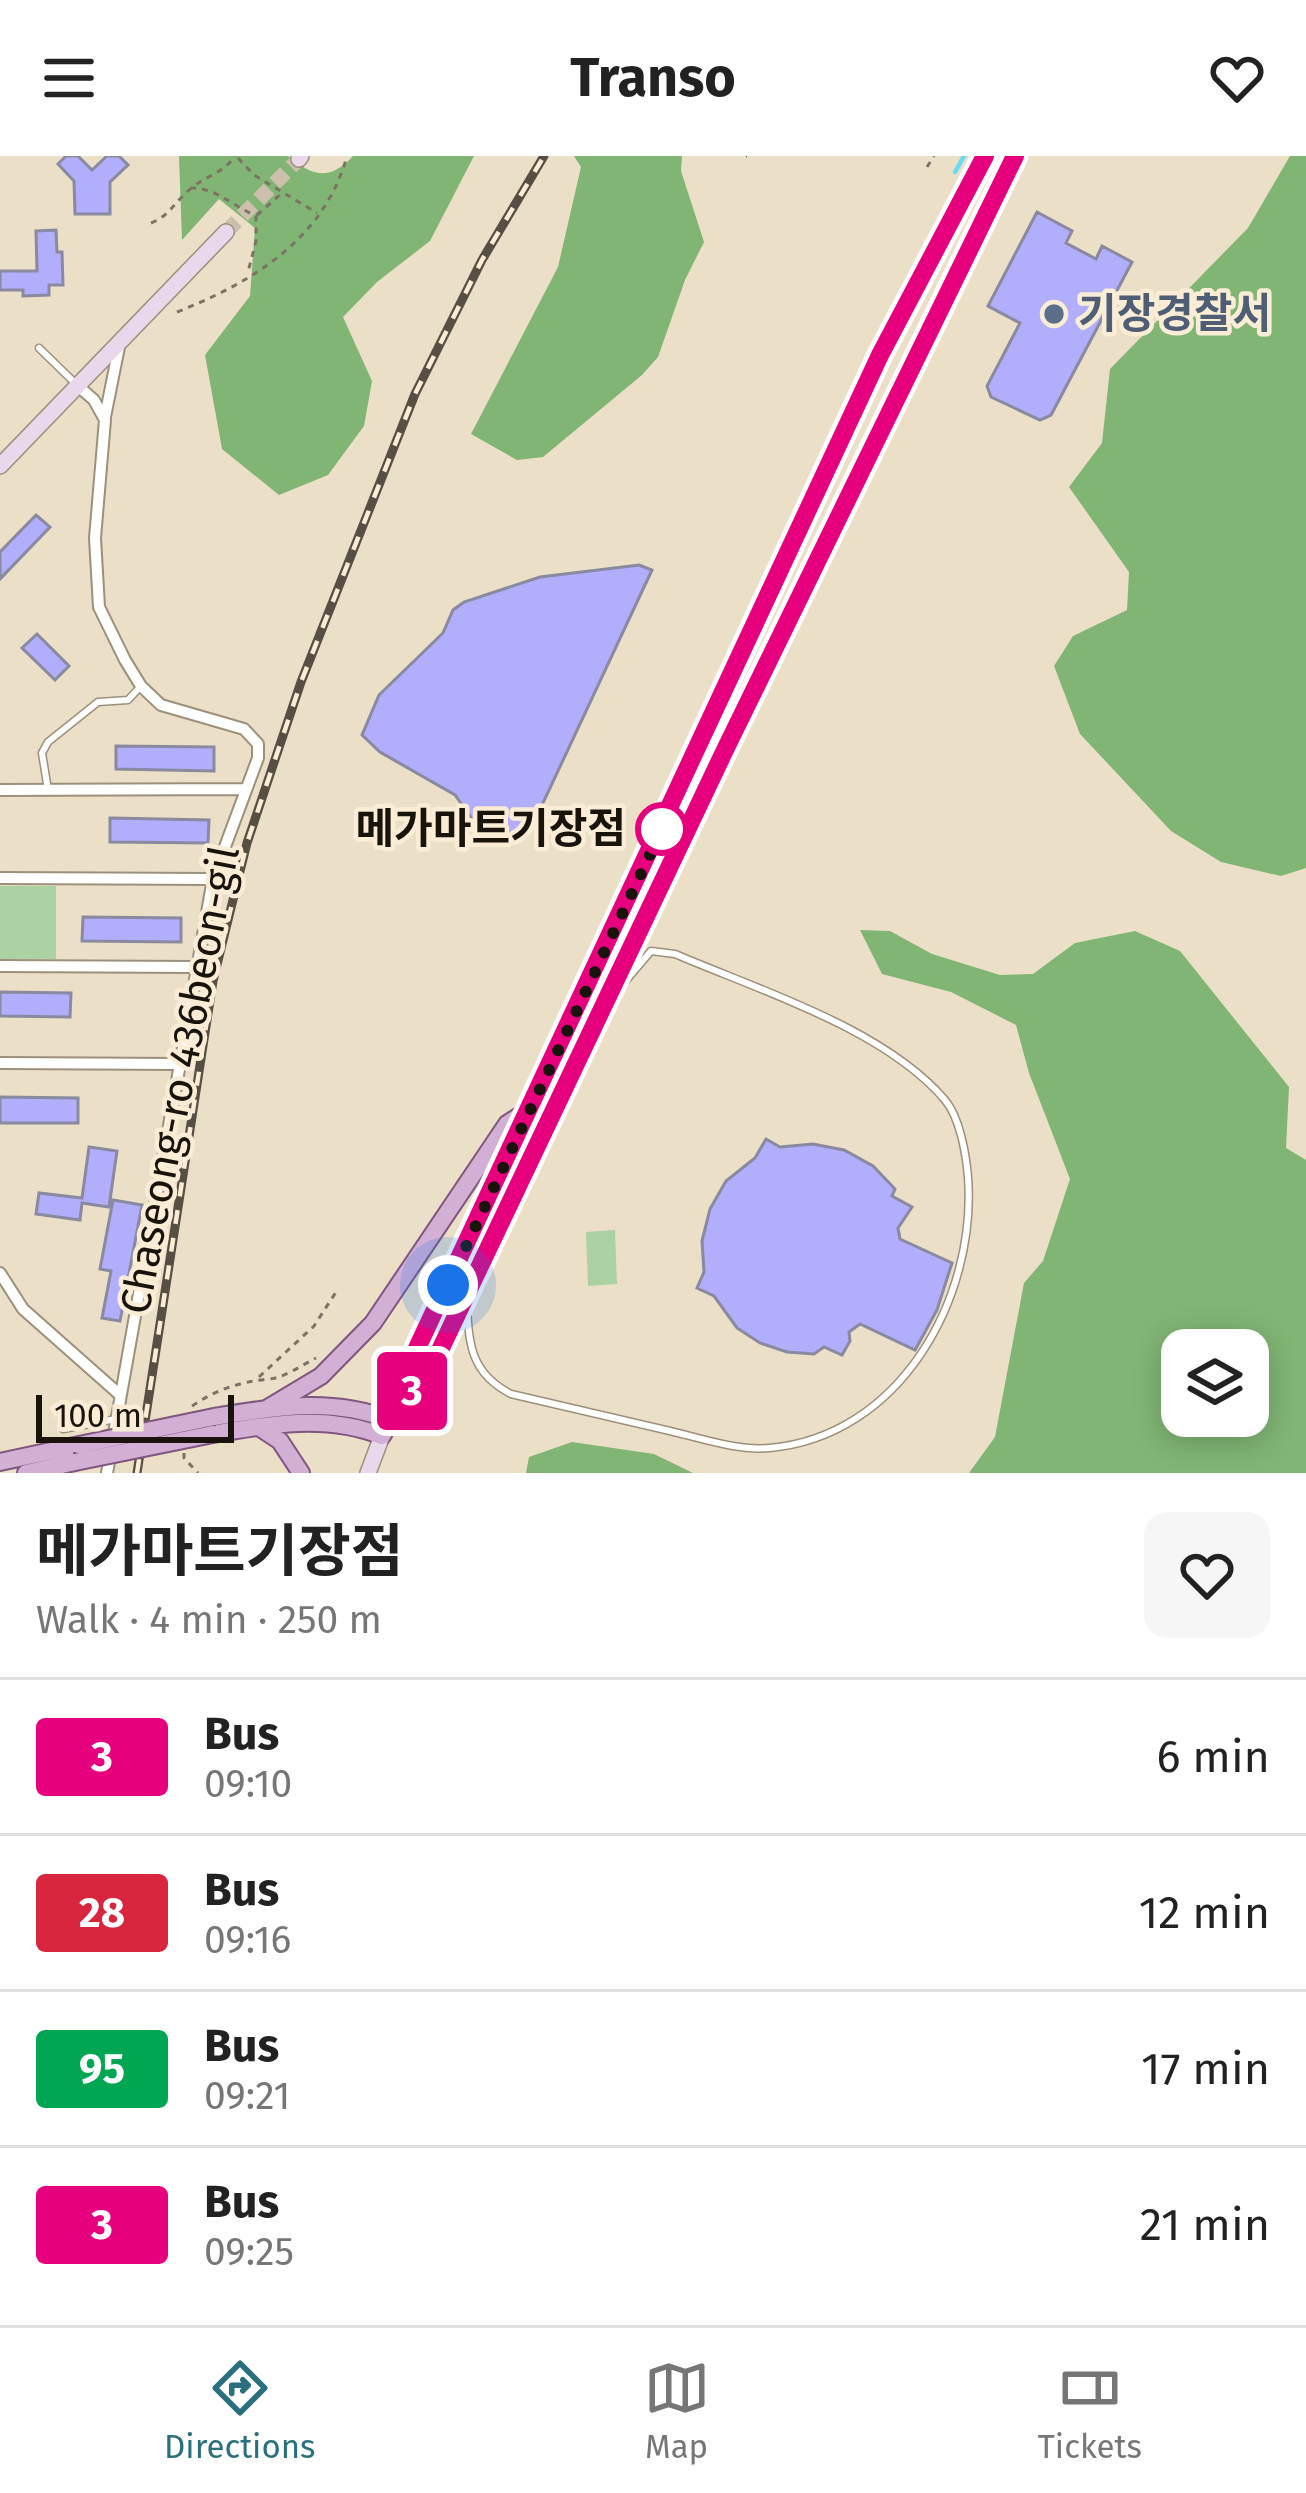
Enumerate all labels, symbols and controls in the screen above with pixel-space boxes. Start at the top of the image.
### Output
icon: menu [36,45,102,111]
icon: heart [1204,45,1270,111]
text: Transo [570,46,736,110]
place label: 기장경찰서 [1078,289,1271,339]
marker: 기장경찰서 [1041,301,1067,327]
place label: 메가마트기장점 [356,804,626,854]
marker: 메가마트기장점 [637,804,687,854]
street label: Chaseong-ro 436beon-gil [110,842,250,1318]
your location [418,1255,478,1315]
map controls [1161,1329,1269,1437]
button: layers [1161,1329,1269,1437]
line badge: 3 [373,1352,451,1430]
text: 3 [401,1366,423,1416]
scale bar [36,1389,234,1442]
text: 100 m [54,1396,142,1436]
button: heart [1144,1512,1270,1638]
text: 메가마트기장점 [36,1518,403,1586]
text: Walk · 4 min · 250 m [36,1597,382,1643]
text: Bus [204,1707,279,1761]
text: 6 min [1156,1730,1270,1784]
text: 3 [91,1732,113,1782]
text: 09:10 [204,1761,292,1807]
text: Bus [204,1863,279,1917]
text: 12 min [1139,1886,1270,1940]
text: 28 [79,1888,125,1938]
text: 09:16 [204,1917,291,1963]
text: Bus [204,2019,279,2073]
text: 17 min [1141,2042,1270,2096]
text: 95 [79,2044,125,2094]
text: 09:21 [204,2073,290,2119]
text: Bus [204,2175,279,2229]
text: 21 min [1140,2198,1270,2252]
text: 3 [91,2200,113,2250]
text: 09:25 [204,2229,294,2275]
tab: Directions [164,2355,315,2467]
tab: Map [644,2355,710,2467]
tab: Tickets [1038,2355,1142,2467]

